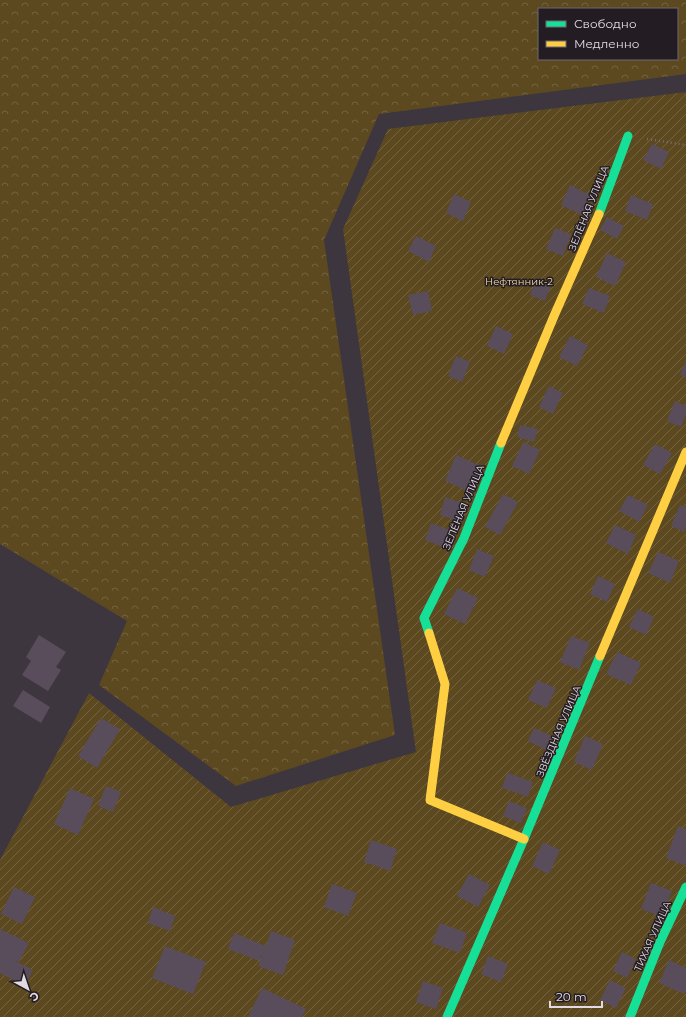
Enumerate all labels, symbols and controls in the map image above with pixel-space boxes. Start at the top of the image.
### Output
legend [538,8,678,60]
text: Свободно [574,16,637,31]
text: Медленно [574,36,640,51]
street label: ЗЕЛЁНАЯ УЛИЦА [565,163,612,253]
park label: Нефтянник-2 [485,275,553,288]
street label: ЗЕЛЁНАЯ УЛИЦА [440,462,487,552]
street label: ЗВЁЗДНАЯ УЛИЦА [533,683,584,779]
street label: ТИХАЯ УЛИЦА [631,899,674,973]
north arrow [8,969,48,1009]
scale bar [550,983,602,1009]
text: С [27,989,42,1005]
text: 20 m [556,989,587,1004]

